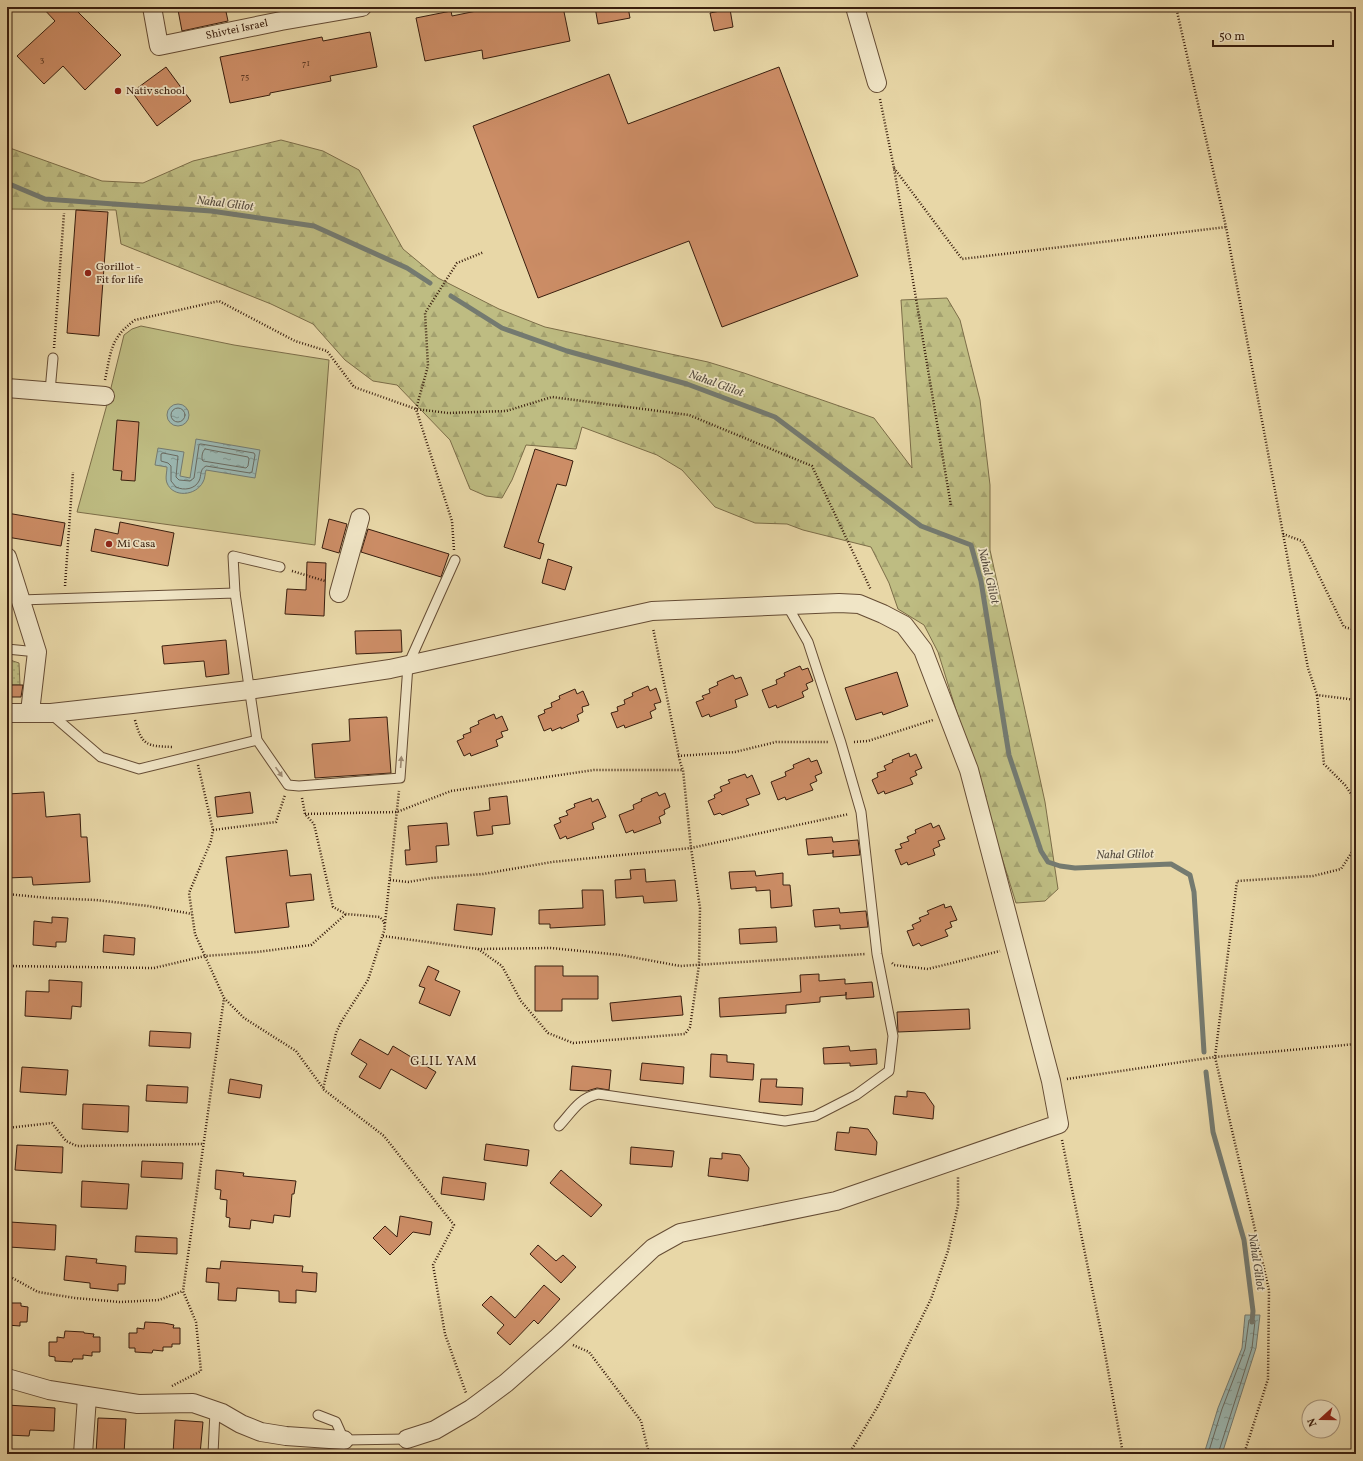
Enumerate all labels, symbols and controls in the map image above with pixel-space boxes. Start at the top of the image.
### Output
street label: Shivtei Israel [204,16,270,44]
scale bar [1213,22,1333,48]
text: 50 m [1219,29,1245,45]
house number: 3 [40,53,45,66]
house number: 71 [302,57,310,70]
house number: 75 [241,70,249,83]
place label: Nativ school [126,84,185,99]
marker: Nativ school [113,86,123,96]
water label: Nahal Glilot [196,193,256,216]
place label: Gorillot - Fit for life [96,260,143,288]
marker: Gorillot - Fit for life [83,268,93,278]
water label: Nahal Glilot [686,367,747,402]
place label: Mi Casa [117,537,156,552]
marker: Mi Casa [104,539,114,549]
water label: Nahal Glilot [973,546,1003,607]
one-way arrow [398,756,405,768]
one-way arrow [275,767,283,778]
water label: Nahal Glilot [1096,846,1155,863]
district label: GLIL YAM [410,1053,478,1071]
water label: Nahal Glilot [1244,1232,1269,1293]
north arrow [1301,1399,1341,1439]
text: N [1305,1416,1321,1428]

